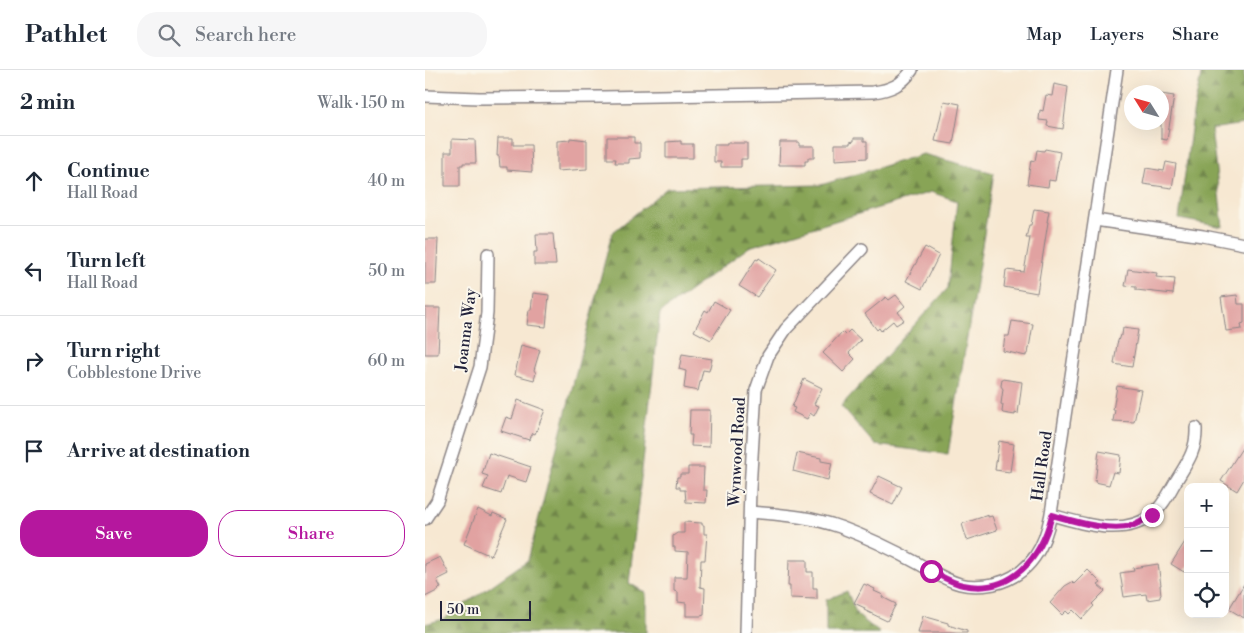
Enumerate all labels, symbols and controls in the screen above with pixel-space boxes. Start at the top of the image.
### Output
search box [137,12,487,57]
text: Pathlet [25,20,107,50]
icon: search [155,21,183,49]
text: Search here [195,23,296,47]
text: Map [1027,23,1062,46]
text: Layers [1090,23,1144,46]
text: Share [1172,23,1219,46]
north arrow [1124,85,1169,130]
text: 2 min [20,90,75,116]
text: Walk · 150 m [317,93,405,113]
text: Continue [67,159,150,183]
icon: ahead [20,167,48,195]
text: 40 m [368,171,405,191]
text: Hall Road [67,183,138,203]
text: Turn left [67,249,146,273]
icon: left [20,257,48,285]
text: 50 m [368,261,405,281]
text: Hall Road [67,273,138,293]
street label: Joanna Way [451,287,481,374]
text: Turn right [67,339,160,363]
icon: right [20,347,48,375]
text: 60 m [367,351,405,371]
text: Cobblestone Drive [67,363,201,383]
street label: Wynwood Road [724,397,750,508]
street label: Hall Road [1027,430,1057,502]
icon: arrive [20,437,48,465]
text: Arrive at destination [67,439,250,463]
map controls [1184,483,1229,618]
button: + [1184,483,1229,528]
route end [1141,504,1164,527]
button: Save [20,510,208,557]
button: Share [218,510,405,557]
button: − [1184,528,1229,573]
route start [920,560,943,583]
button: locate [1184,573,1229,618]
scale bar [440,598,531,621]
text: 50 m [447,601,479,619]

